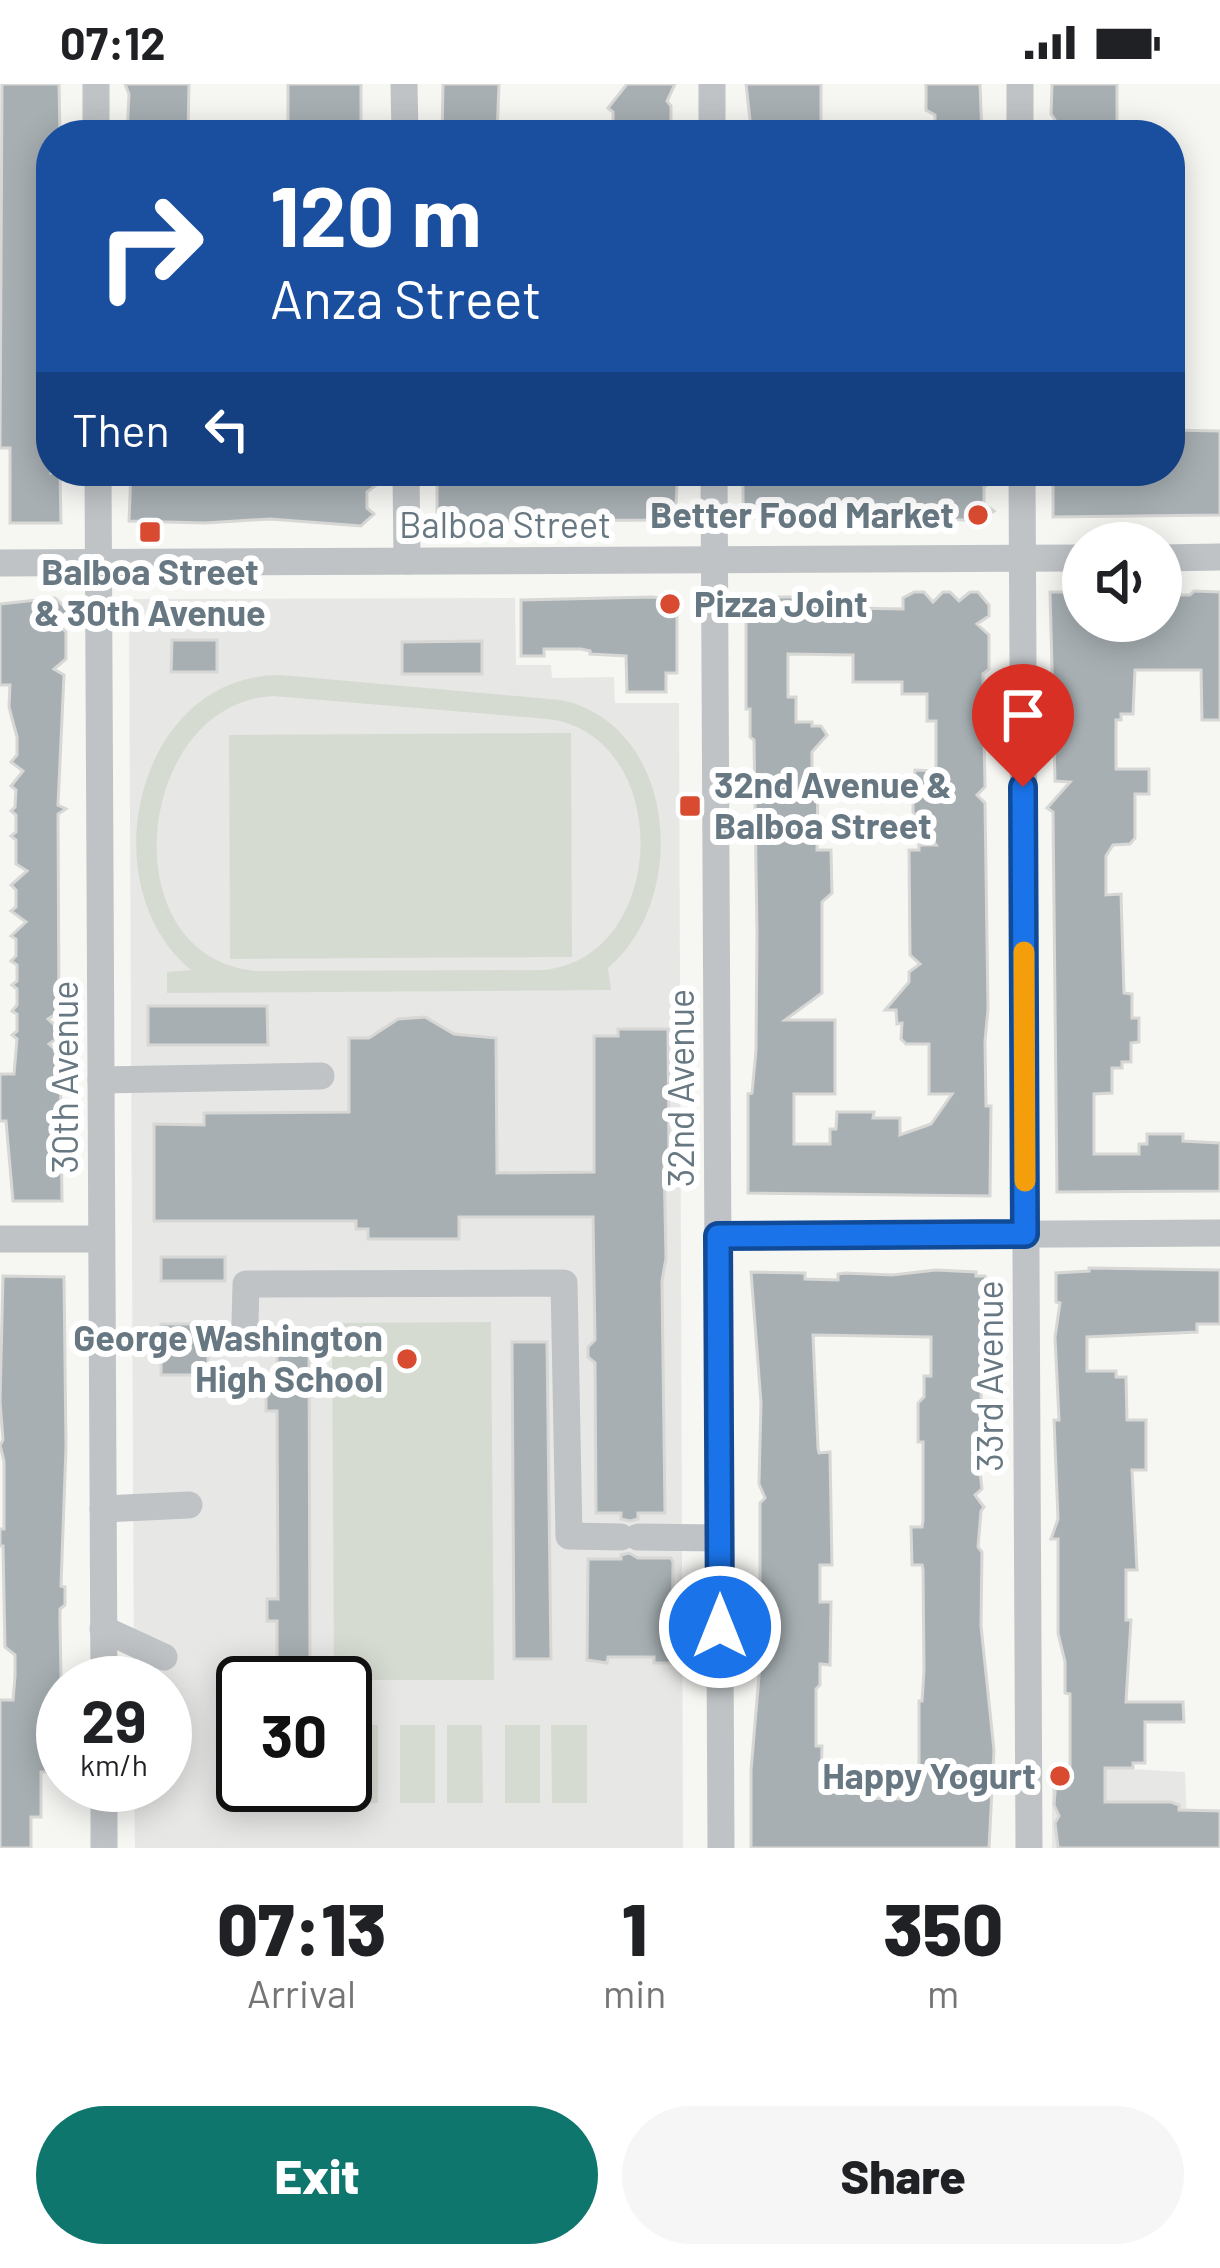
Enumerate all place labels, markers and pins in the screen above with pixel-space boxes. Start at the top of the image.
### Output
place label: Better Food Market [650,492,954,535]
marker: Better Food Market [965,502,991,528]
marker: Balboa Street & 30th Avenue [137,519,163,545]
place label: Balboa Street & 30th Avenue [34,549,266,633]
place label: Pizza Joint [694,581,868,624]
marker: Pizza Joint [657,591,683,617]
pin [972,664,1074,787]
place label: 32nd Avenue & Balboa Street [714,762,952,846]
marker: 32nd Avenue & Balboa Street [677,793,703,819]
place label: George Washington High School [73,1315,383,1399]
marker: George Washington High School [394,1346,420,1372]
place label: Happy Yogurt [822,1753,1036,1796]
marker: Happy Yogurt [1047,1763,1073,1789]

